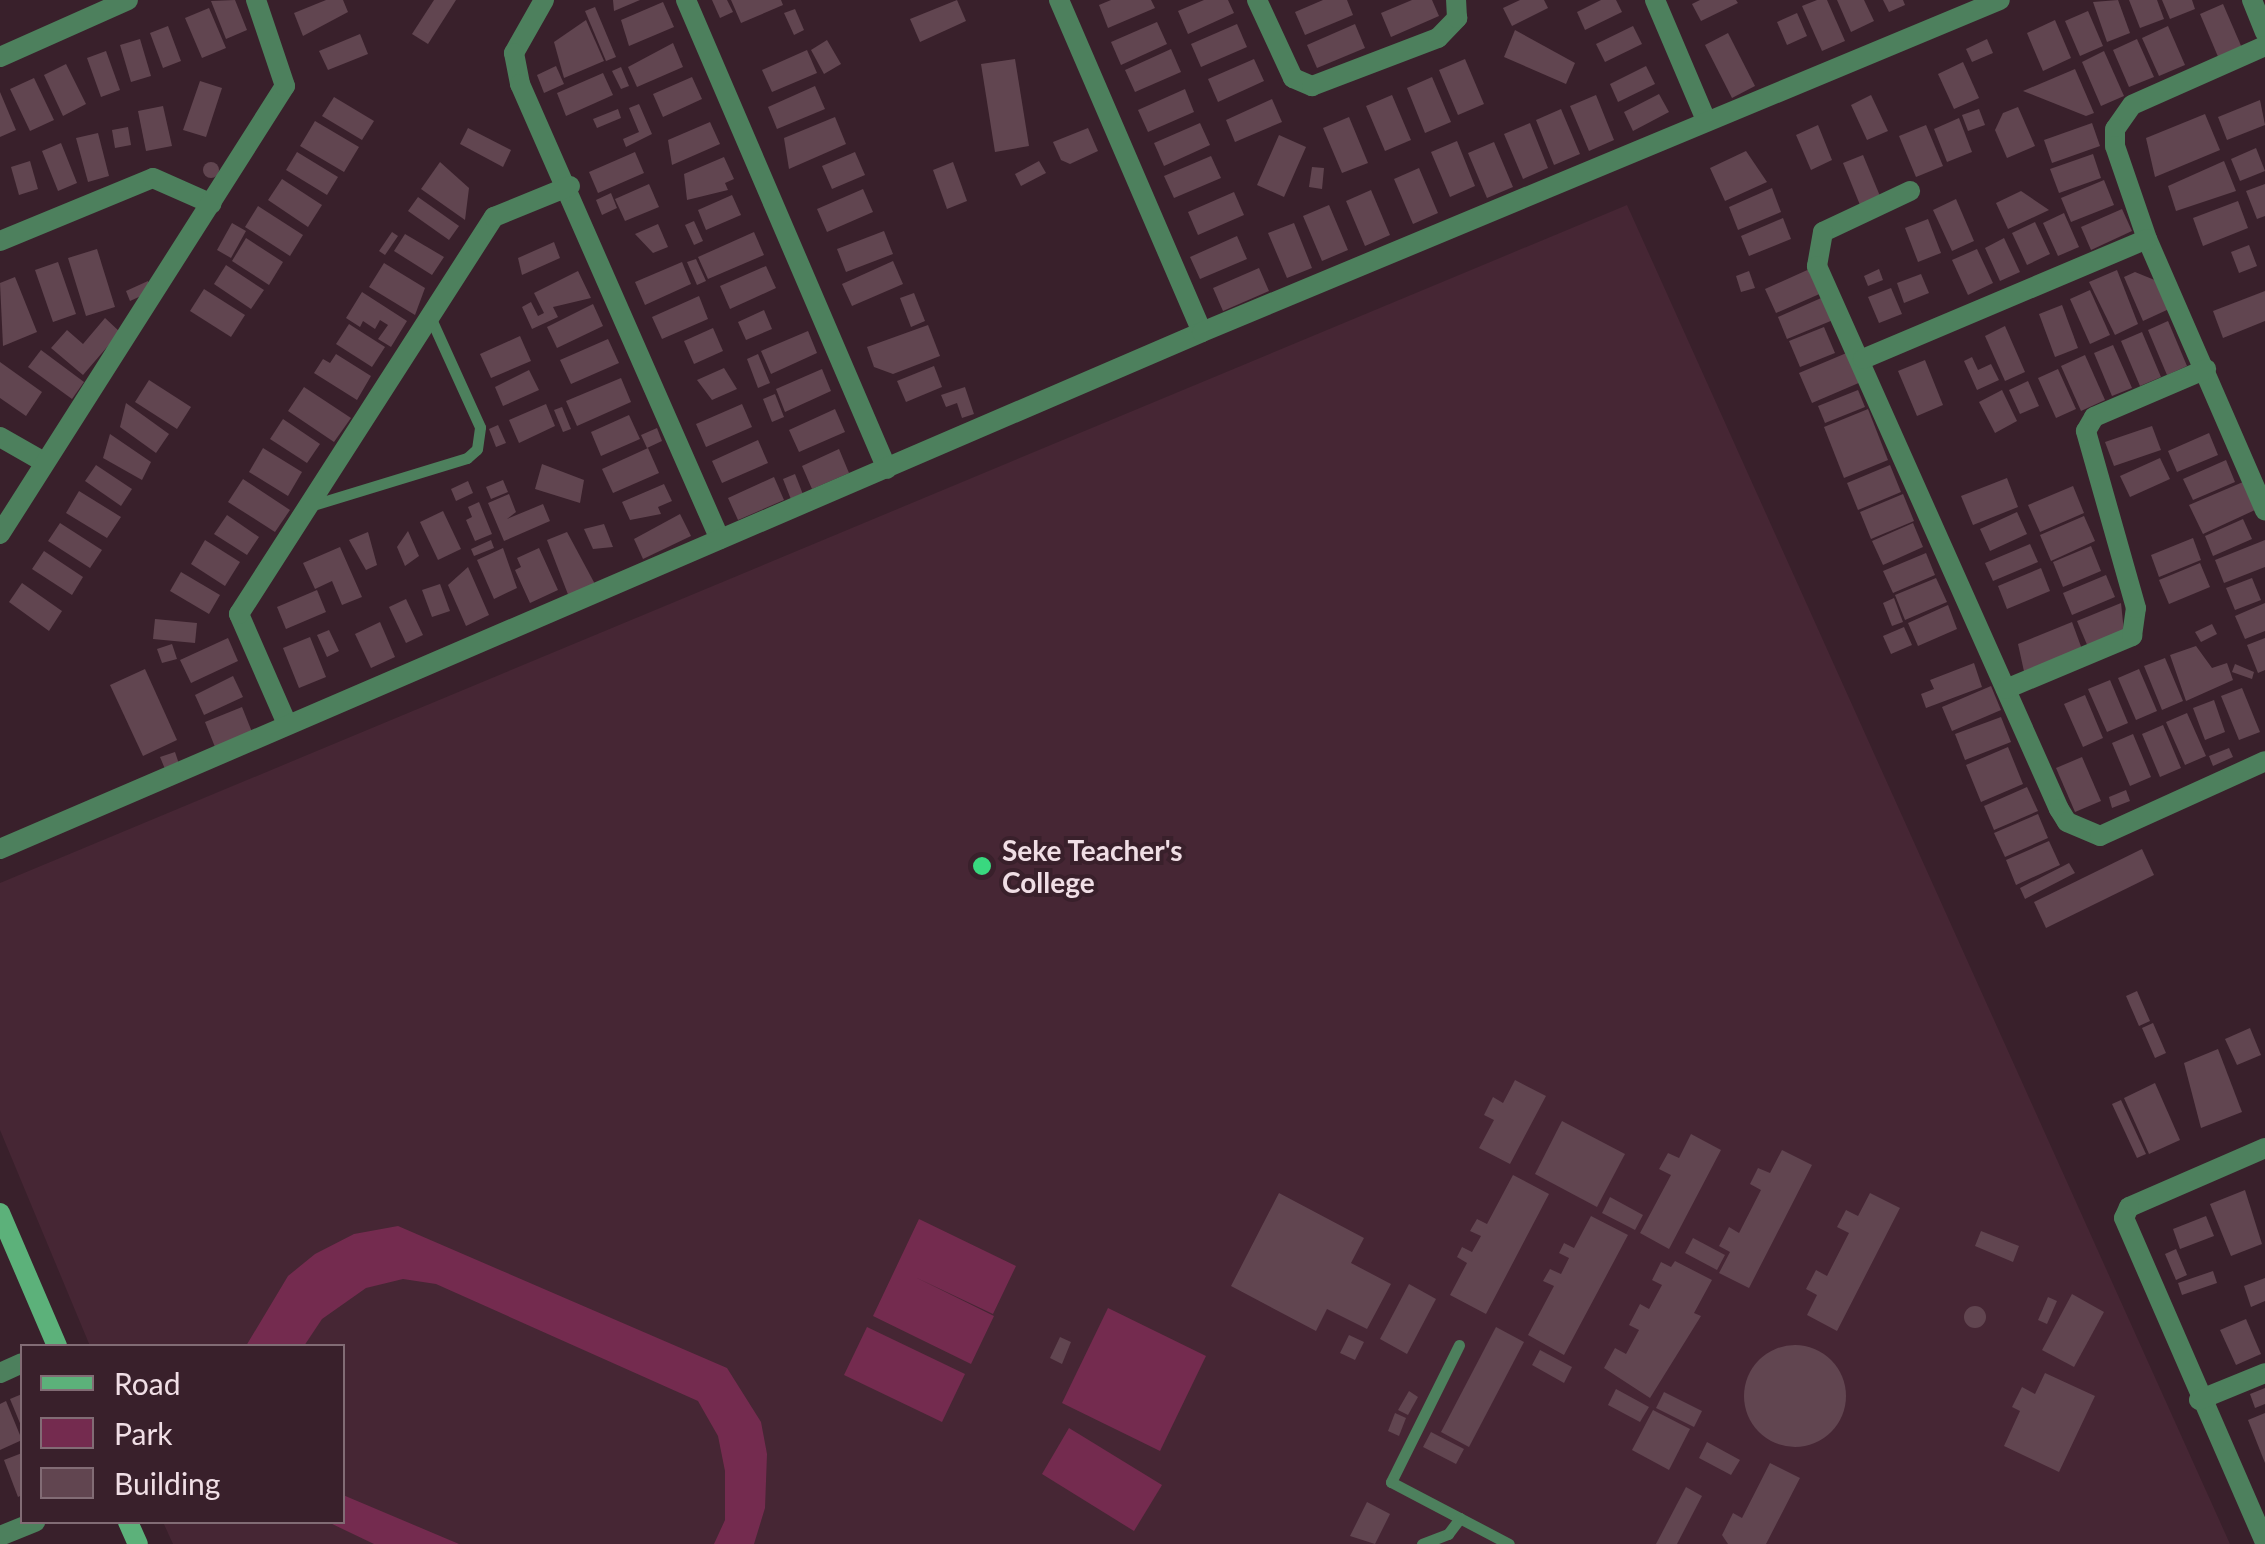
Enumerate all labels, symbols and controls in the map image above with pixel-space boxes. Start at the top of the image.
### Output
place label: Seke Teacher's College [1002,833,1183,899]
marker: Seke Teacher's College [971,855,993,877]
legend [20,1344,345,1524]
text: Road [114,1365,181,1401]
text: Park [114,1415,173,1451]
text: Building [114,1465,220,1501]

